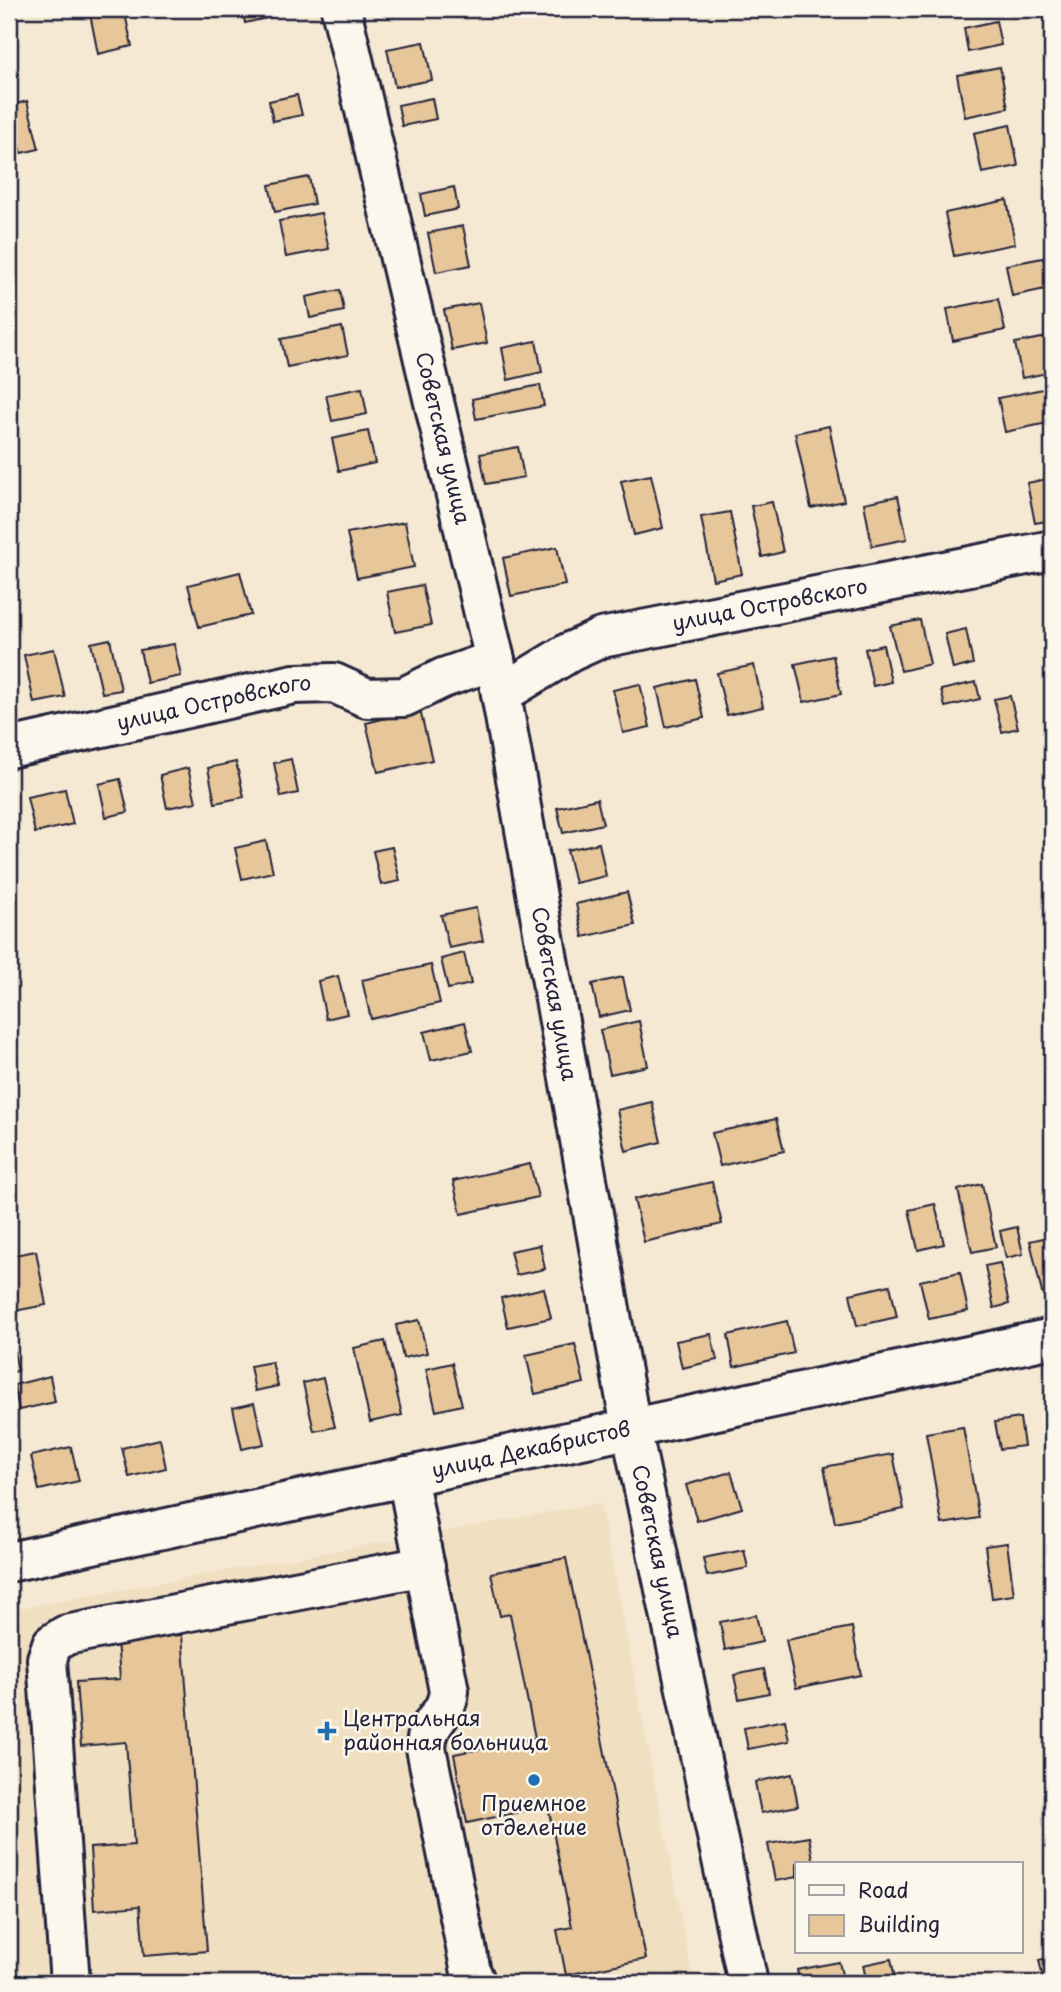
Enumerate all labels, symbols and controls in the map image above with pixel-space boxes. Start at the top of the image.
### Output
street label: Советская улица [409,348,481,528]
street label: улица Островского [669,568,870,638]
street label: улица Островского [113,666,311,737]
street label: Советская улица [525,904,587,1084]
street label: улица Декабристов [428,1411,633,1485]
street label: Советская улица [625,1461,693,1641]
place label: Центральная районная больница [343,1701,549,1757]
marker: Центральная районная больница [317,1721,337,1741]
marker: Приемное отделение [526,1772,542,1788]
place label: Приемное отделение [481,1786,587,1842]
legend [795,1862,1023,1954]
text: Road [858,1873,909,1905]
text: Building [858,1907,940,1939]

